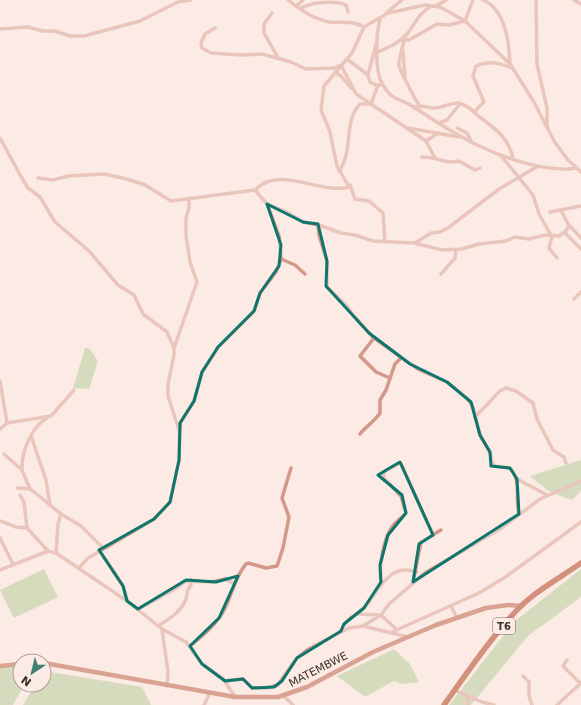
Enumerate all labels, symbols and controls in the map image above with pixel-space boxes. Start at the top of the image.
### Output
road number: T6 [493,618,515,634]
street label: MATEMBWE [287,649,350,690]
north arrow [12,653,52,693]
text: N [19,673,34,689]

